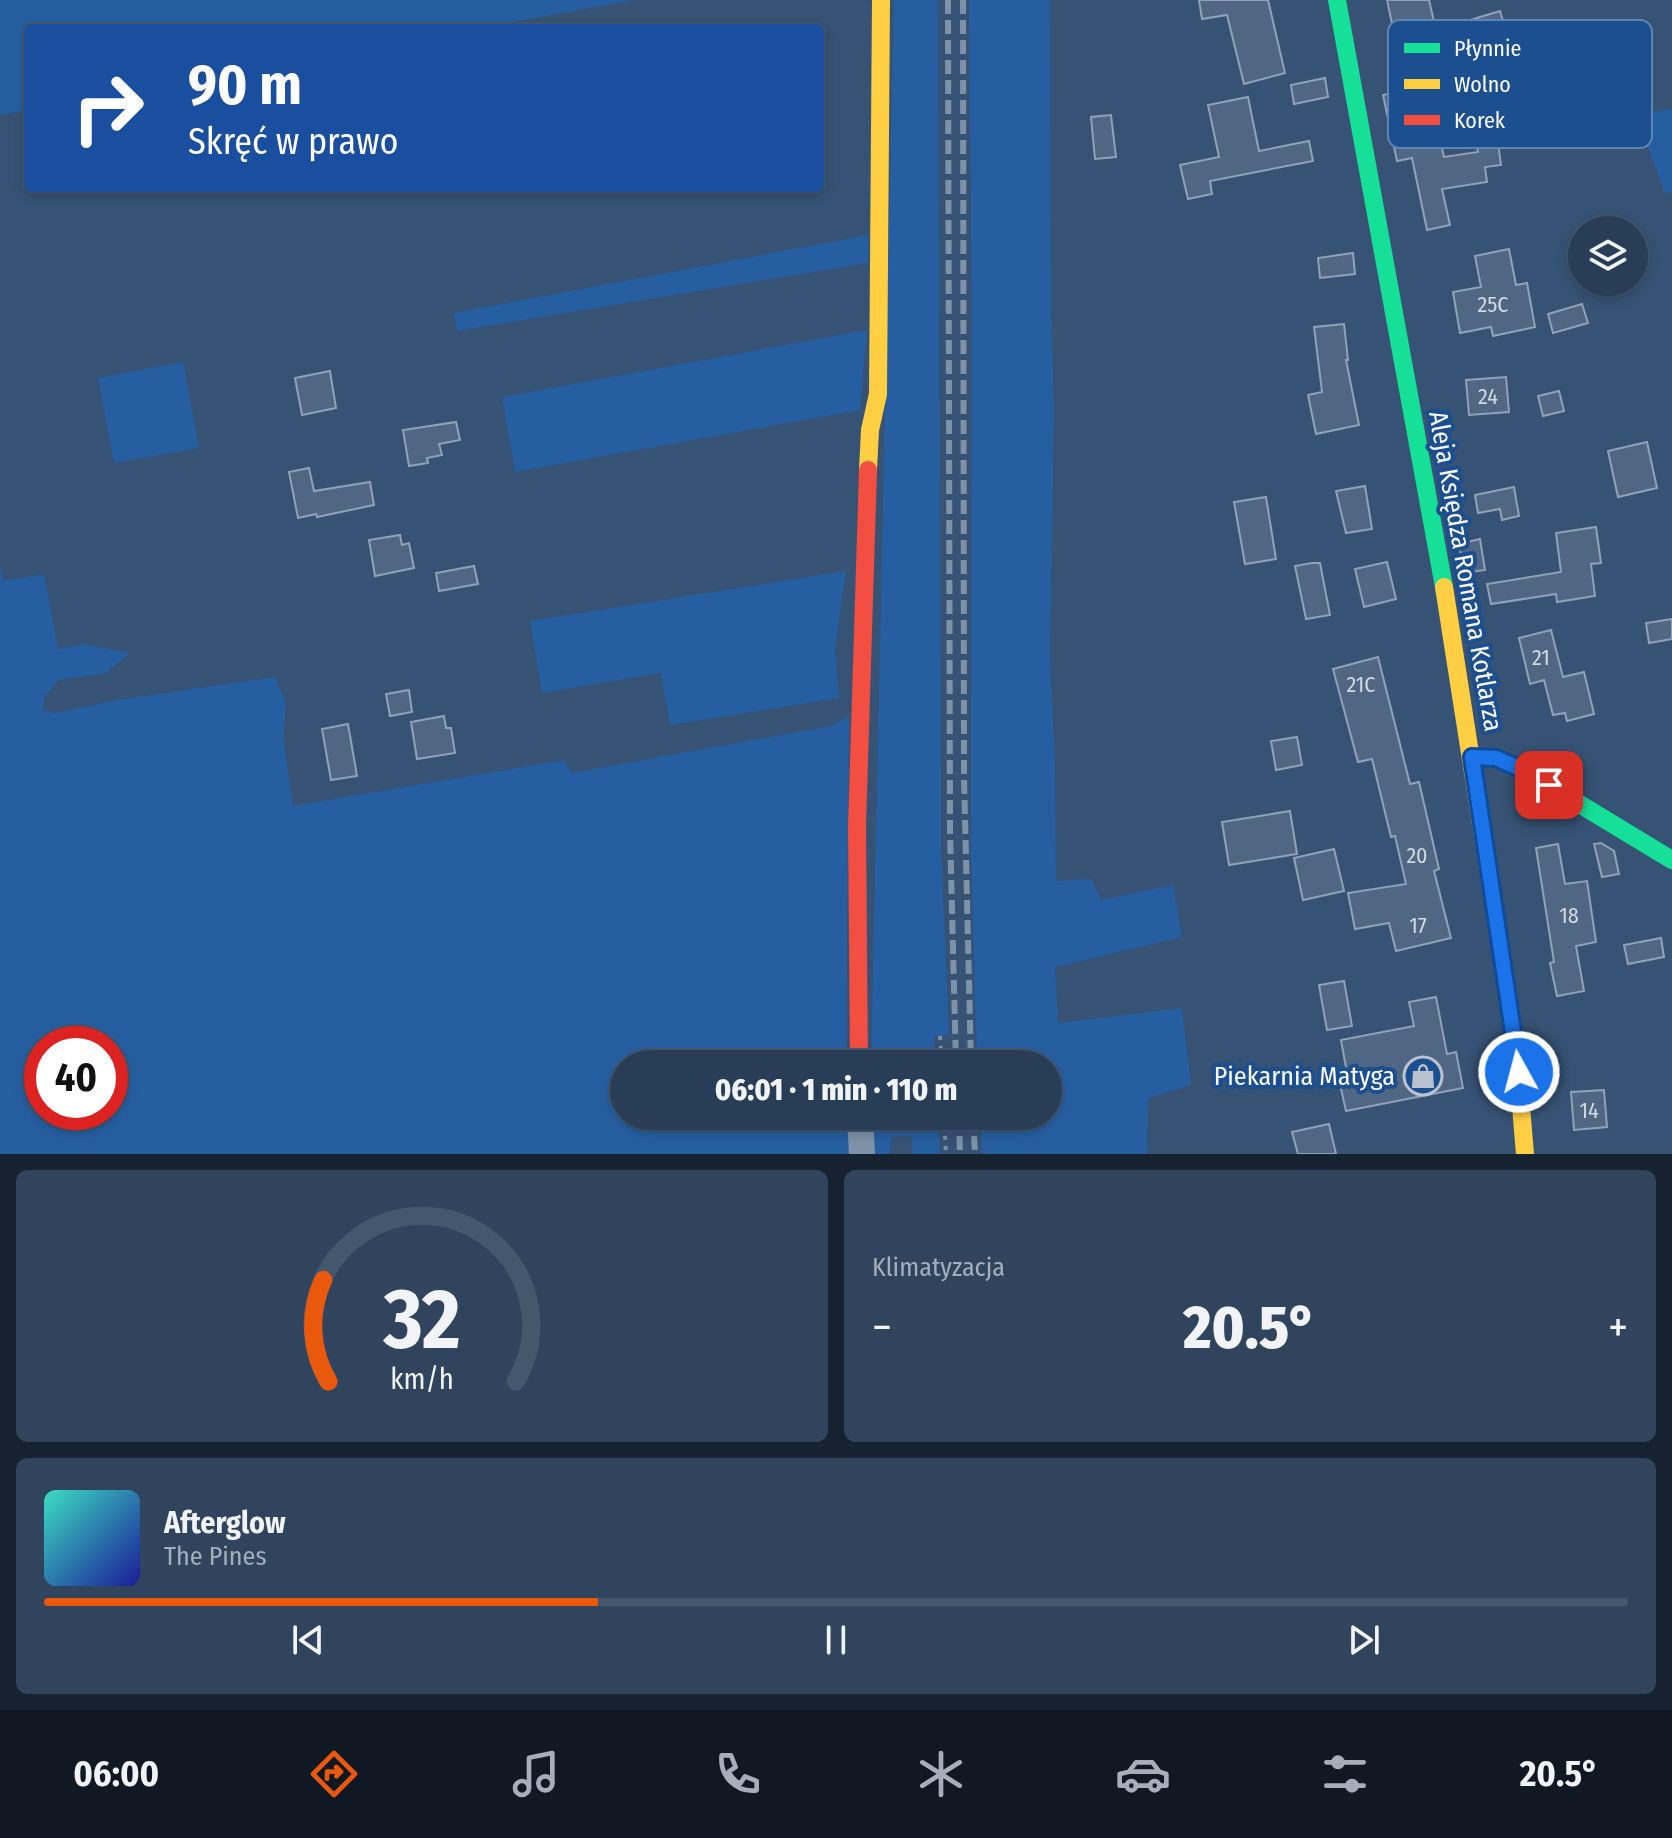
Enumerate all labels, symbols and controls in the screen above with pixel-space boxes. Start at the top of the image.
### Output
legend [1388,20,1652,148]
text: Płynnie [1454,35,1521,62]
text: 90 m [188,52,302,119]
icon: right [56,56,160,160]
text: Wolno [1454,71,1511,98]
text: Korek [1454,107,1506,134]
text: Skręć w prawo [188,120,398,164]
map controls [1568,216,1648,296]
button: layers [1568,216,1648,296]
house number: 25C [1478,291,1508,318]
house number: 24 [1478,383,1498,410]
street label: Aleja Księdza Romana Kotlarza [1422,409,1509,734]
house number: 21 [1532,644,1550,671]
house number: 21C [1347,671,1375,698]
pin [1515,751,1583,819]
icon: arrive [1527,763,1571,807]
house number: 20 [1406,842,1428,869]
house number: 18 [1559,902,1579,929]
house number: 17 [1409,912,1427,939]
speed limit sign: 40 [24,1026,128,1130]
position arrow [1477,1030,1561,1114]
shop icon: Piekarnia Matyga [1402,1055,1444,1097]
place label: Piekarnia Matyga [1214,1061,1395,1092]
text: 06:01 · 1 min · 110 m [715,1072,957,1108]
house number: 14 [1579,1097,1599,1124]
text: Klimatyzacja [872,1252,1005,1283]
text: 32 [382,1270,461,1370]
text: 20.5° [1183,1292,1317,1364]
text: − [872,1301,892,1354]
text: + [1608,1301,1628,1354]
text: km/h [390,1362,454,1397]
text: Afterglow [164,1505,286,1541]
text: The Pines [164,1541,267,1572]
icon: previous [286,1618,330,1662]
icon: pause [814,1618,858,1662]
icon: next [1342,1618,1386,1662]
icon: directions [306,1746,362,1802]
icon: music [508,1746,564,1802]
icon: phone [710,1746,766,1802]
icon: climate [913,1746,969,1802]
icon: car [1115,1746,1171,1802]
icon: filters [1317,1746,1373,1802]
text: 06:00 [73,1752,159,1796]
text: 20.5° [1520,1752,1599,1796]

